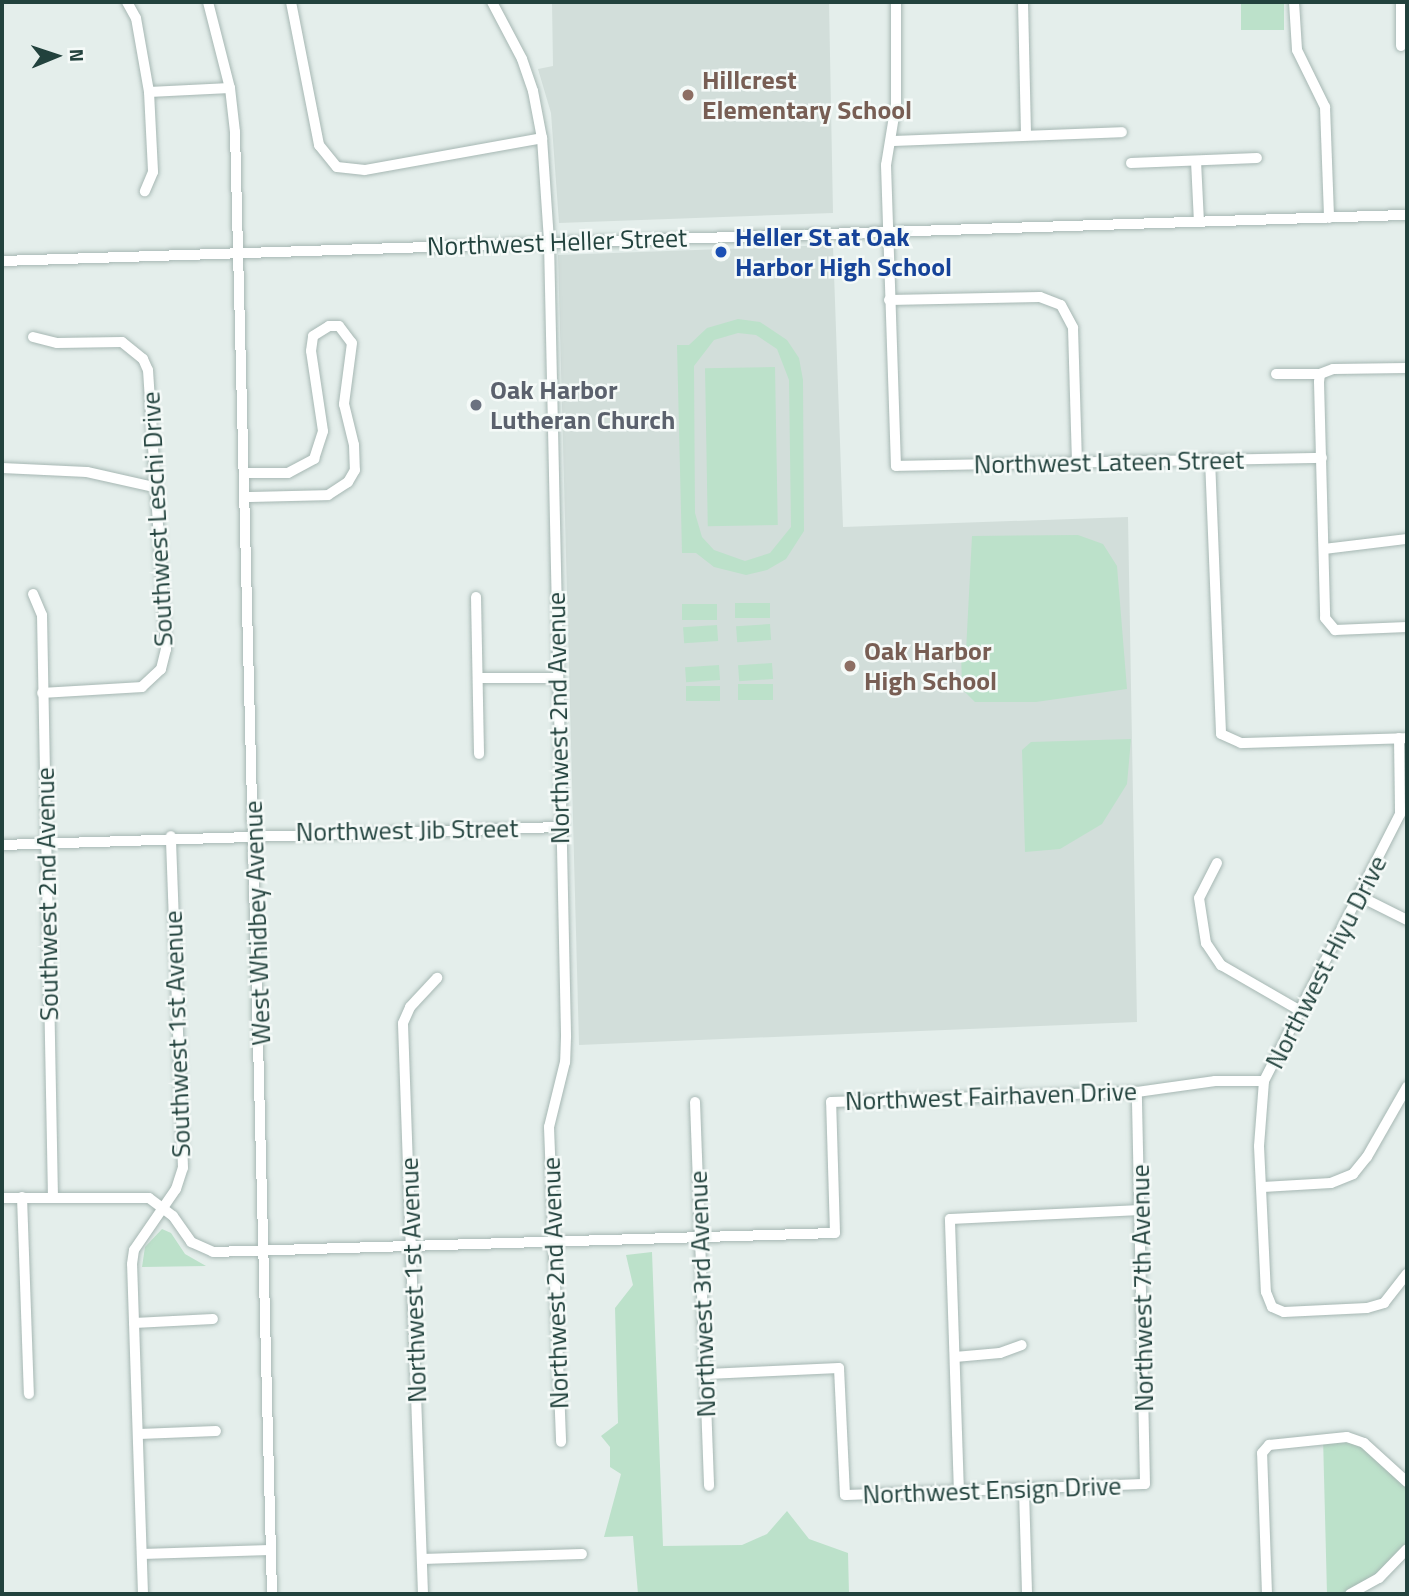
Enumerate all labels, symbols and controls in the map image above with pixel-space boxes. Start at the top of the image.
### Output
north arrow [21,21,91,91]
text: N [63,48,92,62]
place label: Hillcrest Elementary School [702,64,912,126]
marker: Hillcrest Elementary School [680,87,696,103]
place label: Heller St at Oak Harbor High School [735,221,952,282]
street label: Northwest Heller Street [426,222,688,262]
marker: Heller St at Oak Harbor High School [713,244,729,260]
place label: Oak Harbor Lutheran Church [490,374,675,436]
street label: Southwest Leschi Drive [135,391,179,647]
marker: Oak Harbor Lutheran Church [468,397,484,413]
street label: Northwest Lateen Street [974,444,1244,480]
street label: Northwest 2nd Avenue [540,592,576,844]
place label: Oak Harbor High School [864,635,997,696]
marker: Oak Harbor High School [842,658,858,674]
street label: Southwest 2nd Avenue [29,767,65,1021]
street label: West Whidbey Avenue [237,800,277,1046]
street label: Northwest Jib Street [295,812,519,848]
street label: Northwest Hiyu Drive [1259,850,1393,1074]
street label: Southwest 1st Avenue [157,910,197,1158]
street label: Northwest Fairhaven Drive [844,1075,1138,1117]
street label: Northwest 2nd Avenue [535,1156,575,1410]
street label: Northwest 1st Avenue [393,1157,433,1403]
street label: Northwest 7th Avenue [1124,1164,1160,1412]
street label: Northwest 3rd Avenue [682,1170,722,1418]
street label: Northwest Ensign Drive [862,1470,1122,1510]

